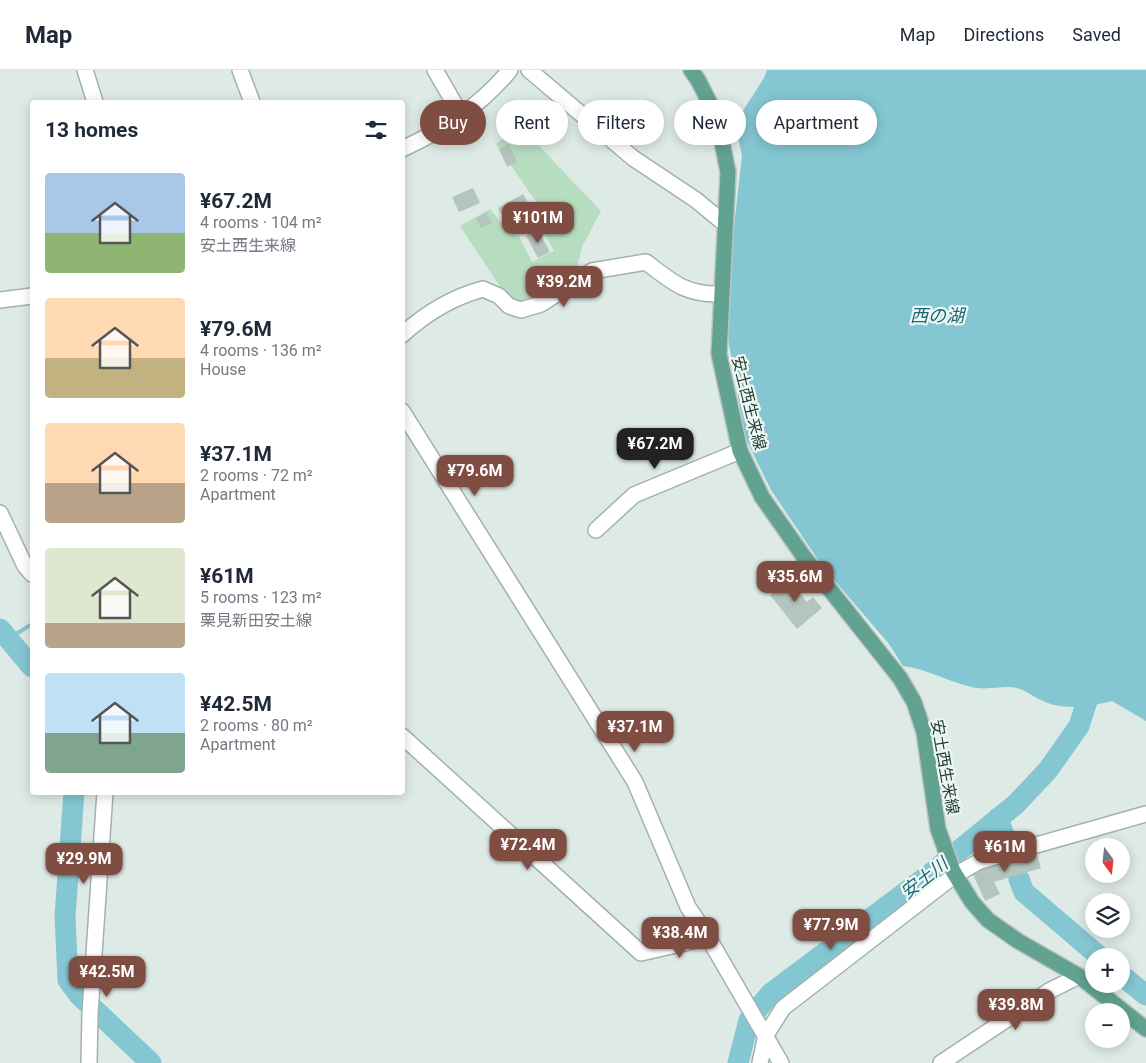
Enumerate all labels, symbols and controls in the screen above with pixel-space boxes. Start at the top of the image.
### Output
text: Map [25,21,72,49]
text: Map [900,24,935,45]
text: Directions [963,24,1044,45]
text: Saved [1072,24,1121,45]
chip: Buy [420,100,486,145]
chip: Rent [496,100,568,145]
chip: Filters [578,100,664,145]
chip: New [674,100,746,145]
chip: Apartment [756,100,877,145]
icon: filters [362,116,390,144]
text: 13 homes [45,118,138,142]
text: ¥67.2M [200,189,272,213]
icon: home [85,193,145,253]
pin: ¥101M [503,202,573,244]
text: ¥101M [513,208,563,227]
text: 4 rooms · 104 m² [200,213,322,232]
text: 安土西生来線 [200,236,296,255]
pin: ¥39.2M [523,266,605,308]
text: ¥39.2M [537,272,591,291]
water label: 西の湖 [910,305,967,326]
text: ¥79.6M [200,317,272,341]
icon: home [85,318,145,378]
text: 4 rooms · 136 m² [200,341,322,360]
street label: 安土西生来線 [728,354,770,452]
text: House [200,360,246,379]
pin: ¥67.2M [614,428,696,470]
text: ¥67.2M [628,434,682,453]
text: ¥37.1M [200,442,272,466]
icon: home [85,443,145,503]
pin: ¥79.6M [434,454,516,497]
text: ¥79.6M [448,461,502,480]
text: 2 rooms · 72 m² [200,466,313,485]
text: Apartment [200,485,276,504]
pin: ¥35.6M [754,560,836,603]
text: ¥61M [200,564,254,588]
text: ¥35.6M [768,567,822,586]
icon: home [85,568,145,628]
text: 5 rooms · 123 m² [200,588,322,607]
text: 栗見新田安土線 [200,611,312,630]
text: ¥42.5M [200,692,272,716]
icon: home [85,693,145,753]
pin: ¥37.1M [594,710,676,753]
text: 2 rooms · 80 m² [200,716,313,735]
text: ¥37.1M [608,717,662,736]
street label: 安土西生来線 [927,718,963,816]
text: Apartment [200,735,276,754]
pin: ¥72.4M [487,828,569,871]
pin: ¥61M [975,830,1035,873]
text: ¥72.4M [501,835,555,854]
text: ¥61M [985,837,1025,856]
north arrow [1085,838,1130,882]
map controls [1085,838,1130,1048]
pin: ¥29.9M [43,842,125,885]
text: ¥29.9M [57,849,111,868]
water label: 安土川 [896,852,953,903]
button: layers [1085,893,1130,938]
pin: ¥77.9M [790,908,872,951]
text: ¥77.9M [804,915,858,934]
pin: ¥38.4M [639,916,721,959]
text: ¥38.4M [653,923,707,942]
button: + [1085,948,1130,993]
pin: ¥42.5M [66,956,148,998]
text: ¥42.5M [80,962,134,981]
pin: ¥39.8M [975,988,1057,1031]
text: ¥39.8M [989,995,1043,1014]
button: − [1085,1003,1130,1048]

